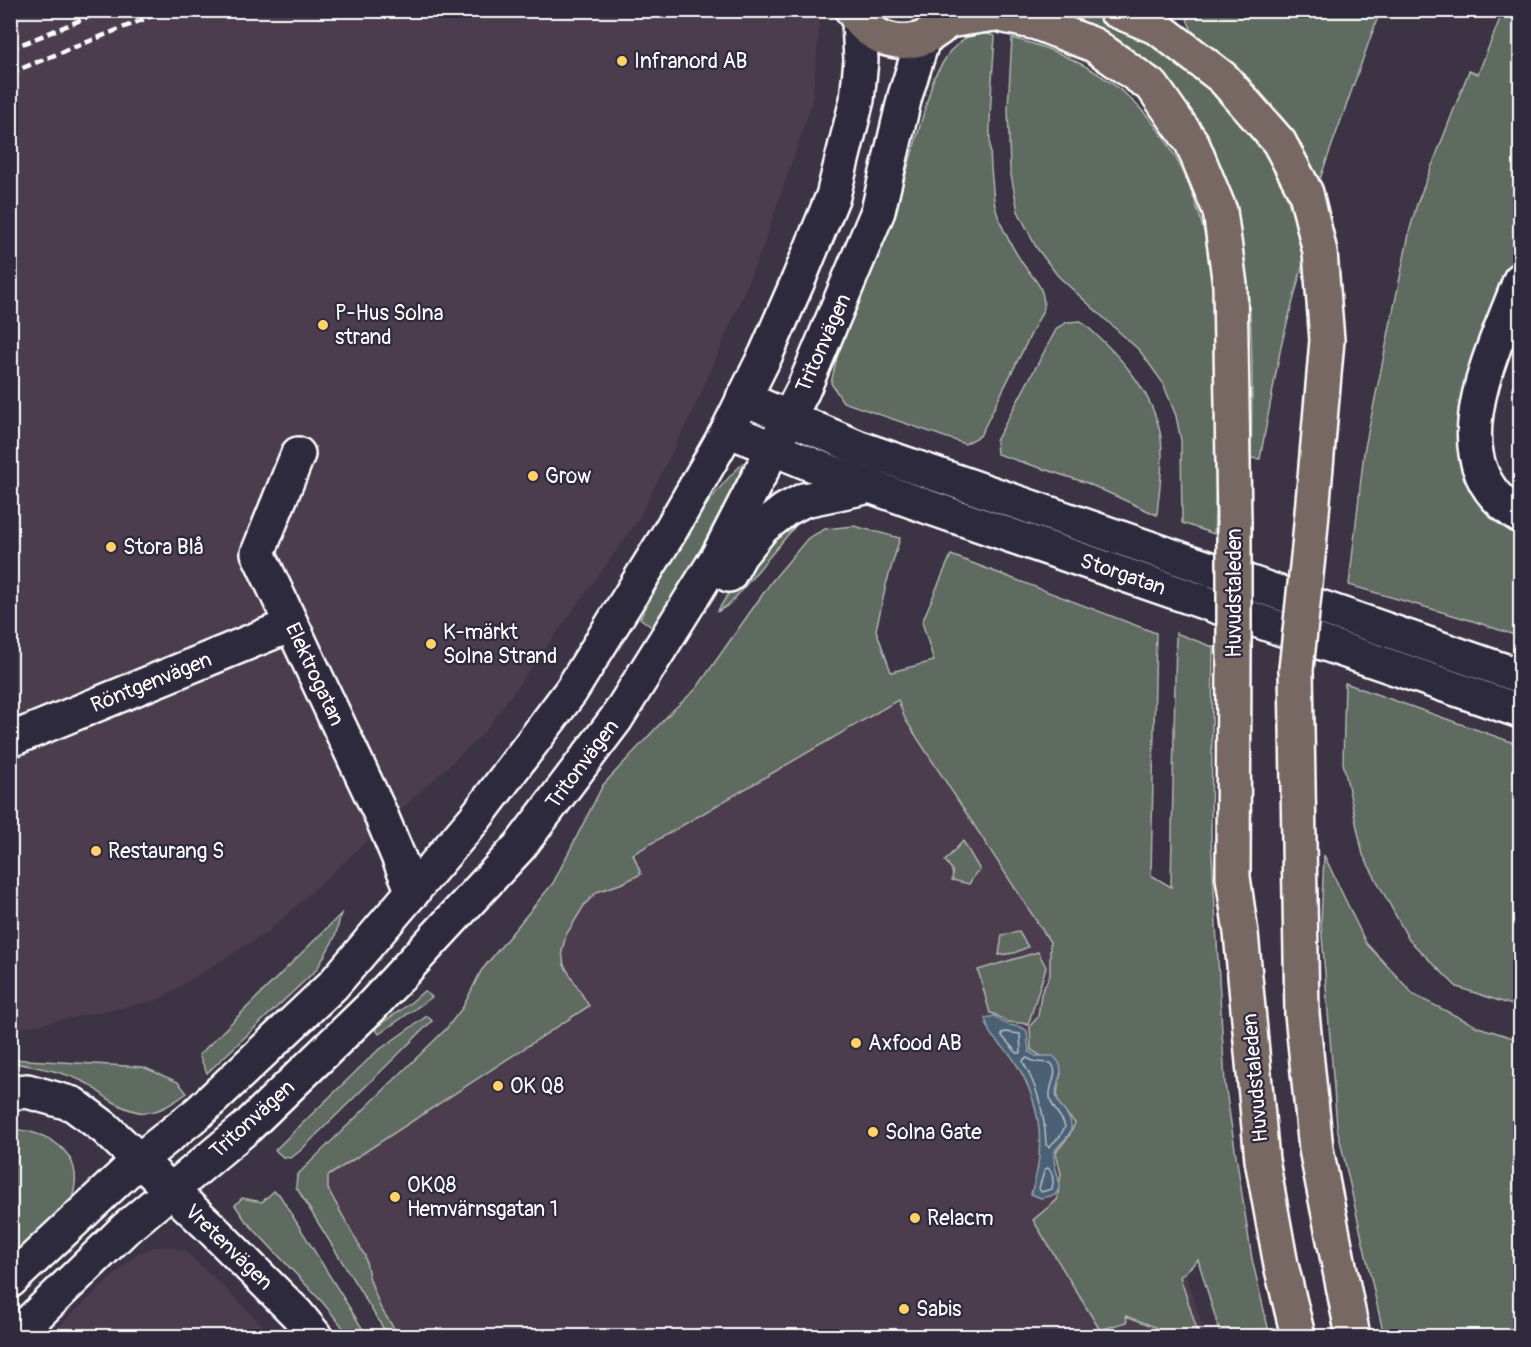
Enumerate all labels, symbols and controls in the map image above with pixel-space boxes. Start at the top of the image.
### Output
place label: Infranord AB [634,48,747,75]
marker: Infranord AB [615,54,629,68]
street label: Tritonvägen [790,290,857,397]
place label: P-Hus Solna strand [335,300,444,351]
marker: P-Hus Solna strand [316,318,330,332]
place label: Grow [545,463,591,490]
marker: Grow [526,469,540,483]
street label: Huvudstaleden [1221,528,1248,658]
place label: Stora Blå [123,534,205,561]
marker: Stora Blå [104,540,118,554]
street label: Storgatan [1077,547,1169,602]
street label: Elektrogatan [279,618,350,730]
place label: K-märkt Solna Strand [443,619,557,670]
marker: K-märkt Solna Strand [424,637,438,651]
street label: Röntgenvägen [87,646,216,719]
street label: Tritonvägen [540,714,625,815]
place label: Restaurang S [108,838,224,865]
marker: Restaurang S [89,844,103,858]
street label: Huvudstaleden [1236,1012,1275,1144]
place label: Axfood AB [868,1030,962,1057]
marker: Axfood AB [849,1036,863,1050]
place label: OK Q8 [510,1073,564,1100]
street label: Tritonvägen [204,1074,301,1165]
marker: OK Q8 [491,1079,505,1093]
place label: Solna Gate [885,1119,982,1146]
marker: Solna Gate [866,1125,880,1139]
place label: OKQ8 Hemvärnsgatan 1 [407,1172,558,1223]
marker: OKQ8 Hemvärnsgatan 1 [388,1190,402,1204]
street label: Vretenvägen [179,1199,278,1296]
place label: Relacm [927,1205,994,1232]
marker: Relacm [908,1211,922,1225]
place label: Sabis [916,1296,962,1323]
marker: Sabis [897,1302,911,1316]

